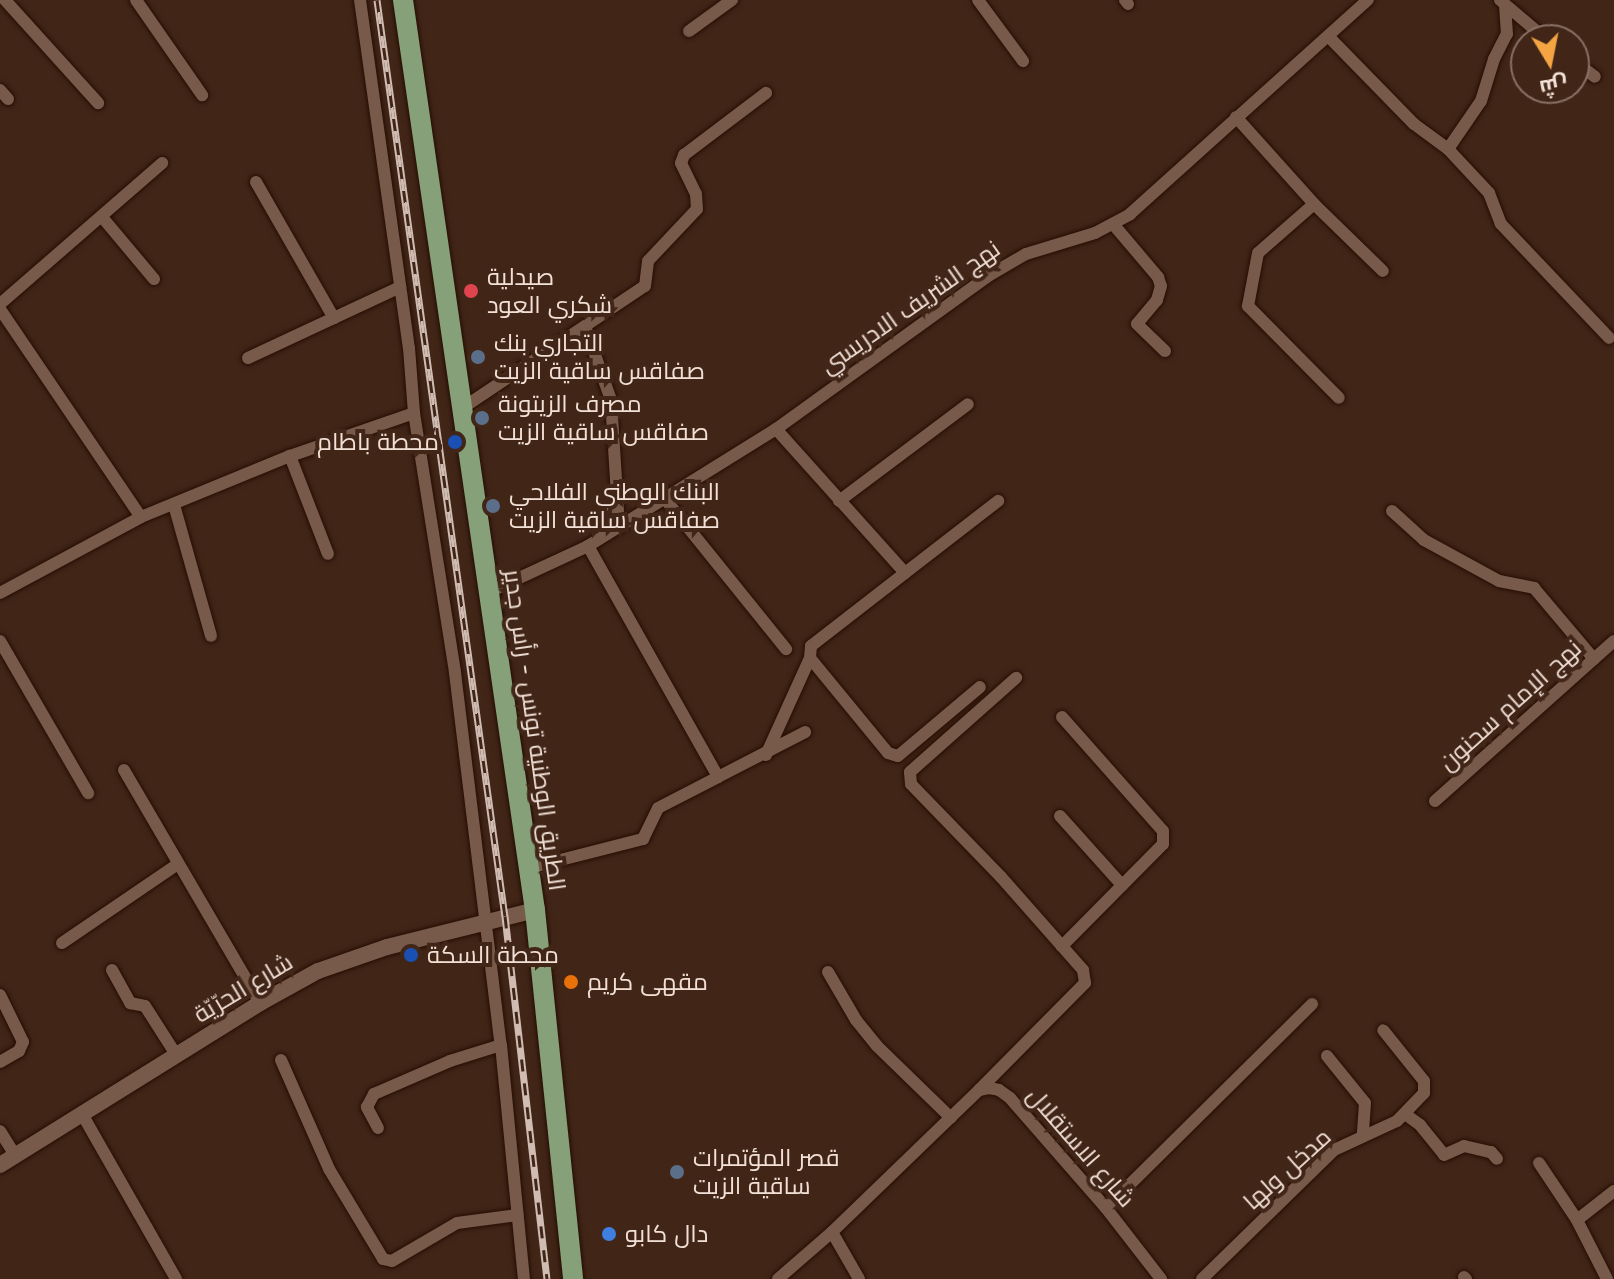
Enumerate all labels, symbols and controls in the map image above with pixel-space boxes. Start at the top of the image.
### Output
north arrow [1510,24,1590,104]
text: ش [1538,70,1570,102]
street label: نهج الشريف الادريسي [815,234,1005,380]
place label: صيدلية شكري العود [487,263,612,319]
marker: صيدلية شكري العود [462,282,480,300]
place label: التجاري بنك صفاقس ساقية الزيت [494,329,705,385]
marker: التجاري بنك صفاقس ساقية الزيت [469,348,487,366]
place label: مصرف الزيتونة صفاقس ساقية الزيت [498,390,709,446]
marker: مصرف الزيتونة صفاقس ساقية الزيت [473,409,491,427]
place label: محطة باطام [317,428,439,456]
marker: محطة باطام [446,433,464,451]
place label: البنك الوطني الفلاحي صفاقس ساقية الزيت [509,478,720,534]
marker: البنك الوطني الفلاحي صفاقس ساقية الزيت [484,497,502,515]
street label: الطريق الوطنية تونس - رأس جدير [498,567,572,893]
street label: نهج الإمام سحنون [1433,633,1587,777]
place label: محطة السكة [427,941,559,969]
marker: محطة السكة [402,946,420,964]
street label: شارع الحرّيّة [188,947,298,1029]
place label: مقهى كريم [587,968,708,996]
marker: مقهى كريم [562,973,580,991]
street label: شارع الاستقلال [1021,1081,1141,1213]
street label: مدخل ولها [1237,1122,1337,1216]
place label: قصر المؤتمرات ساقية الزيت [693,1144,840,1200]
marker: قصر المؤتمرات ساقية الزيت [668,1163,686,1181]
place label: دال كابو [625,1220,708,1248]
marker: دال كابو [600,1225,618,1243]

